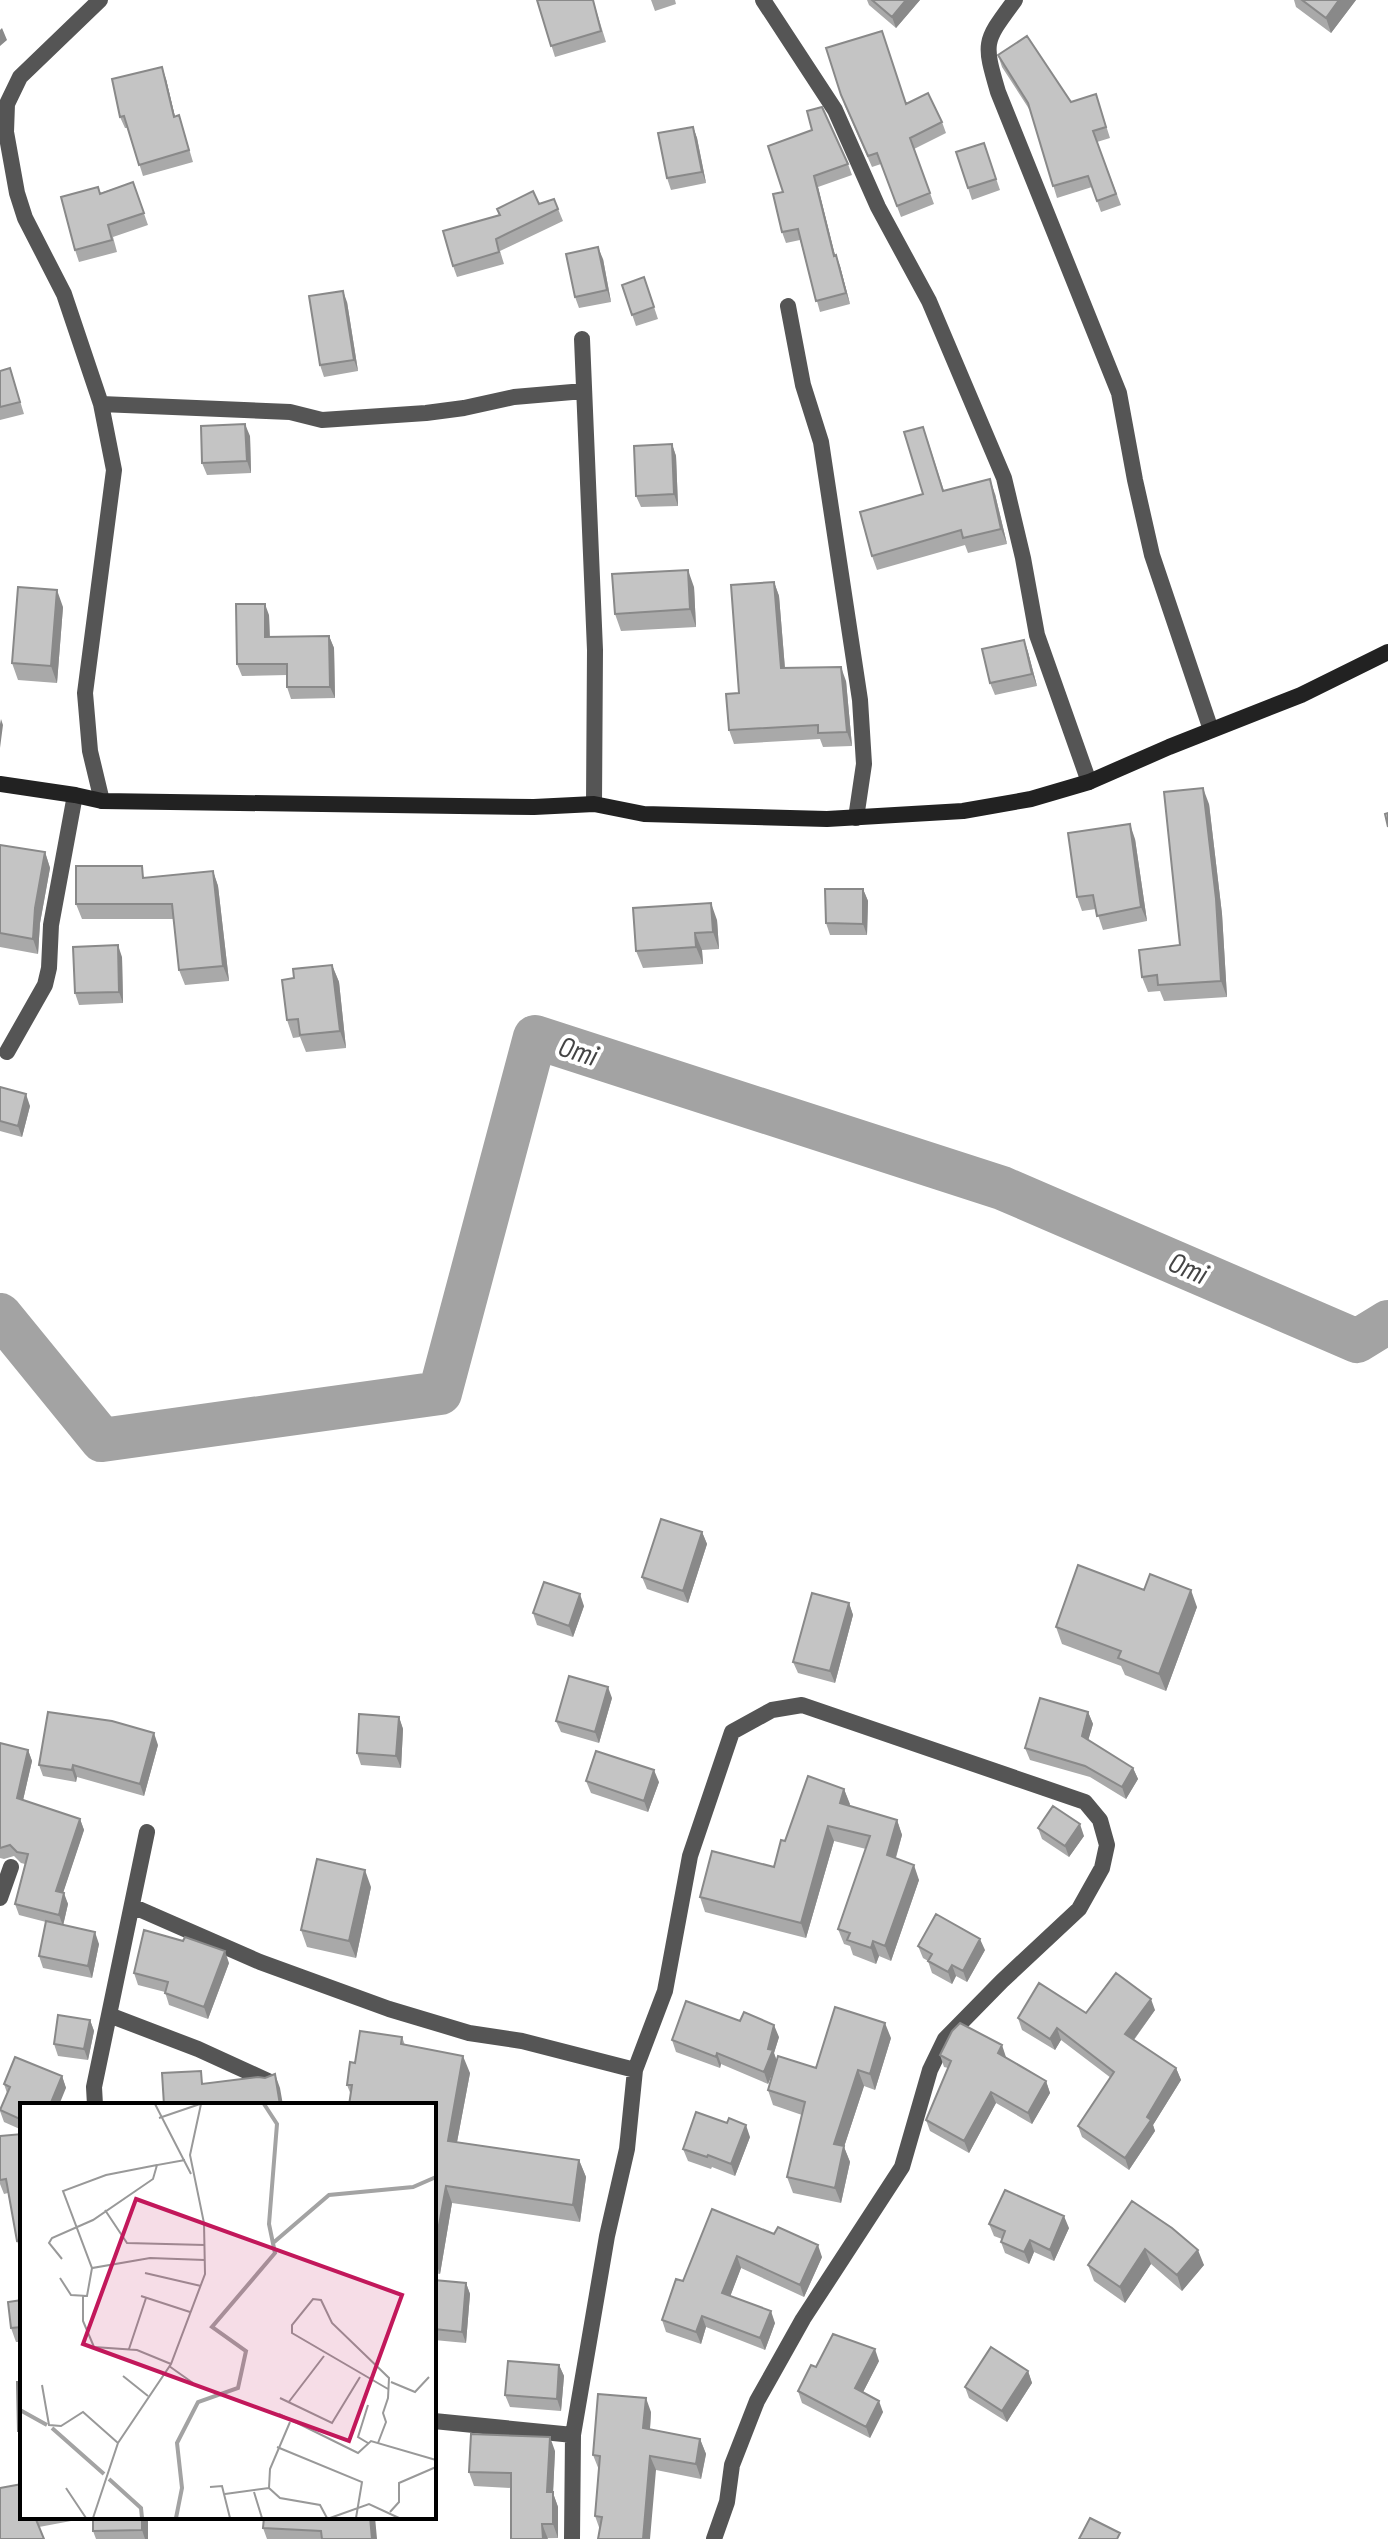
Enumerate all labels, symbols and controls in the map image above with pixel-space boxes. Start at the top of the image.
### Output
water label: Omi [554,1029,603,1076]
water label: Omi [1163,1245,1214,1294]
inset map [20,2103,436,2519]

